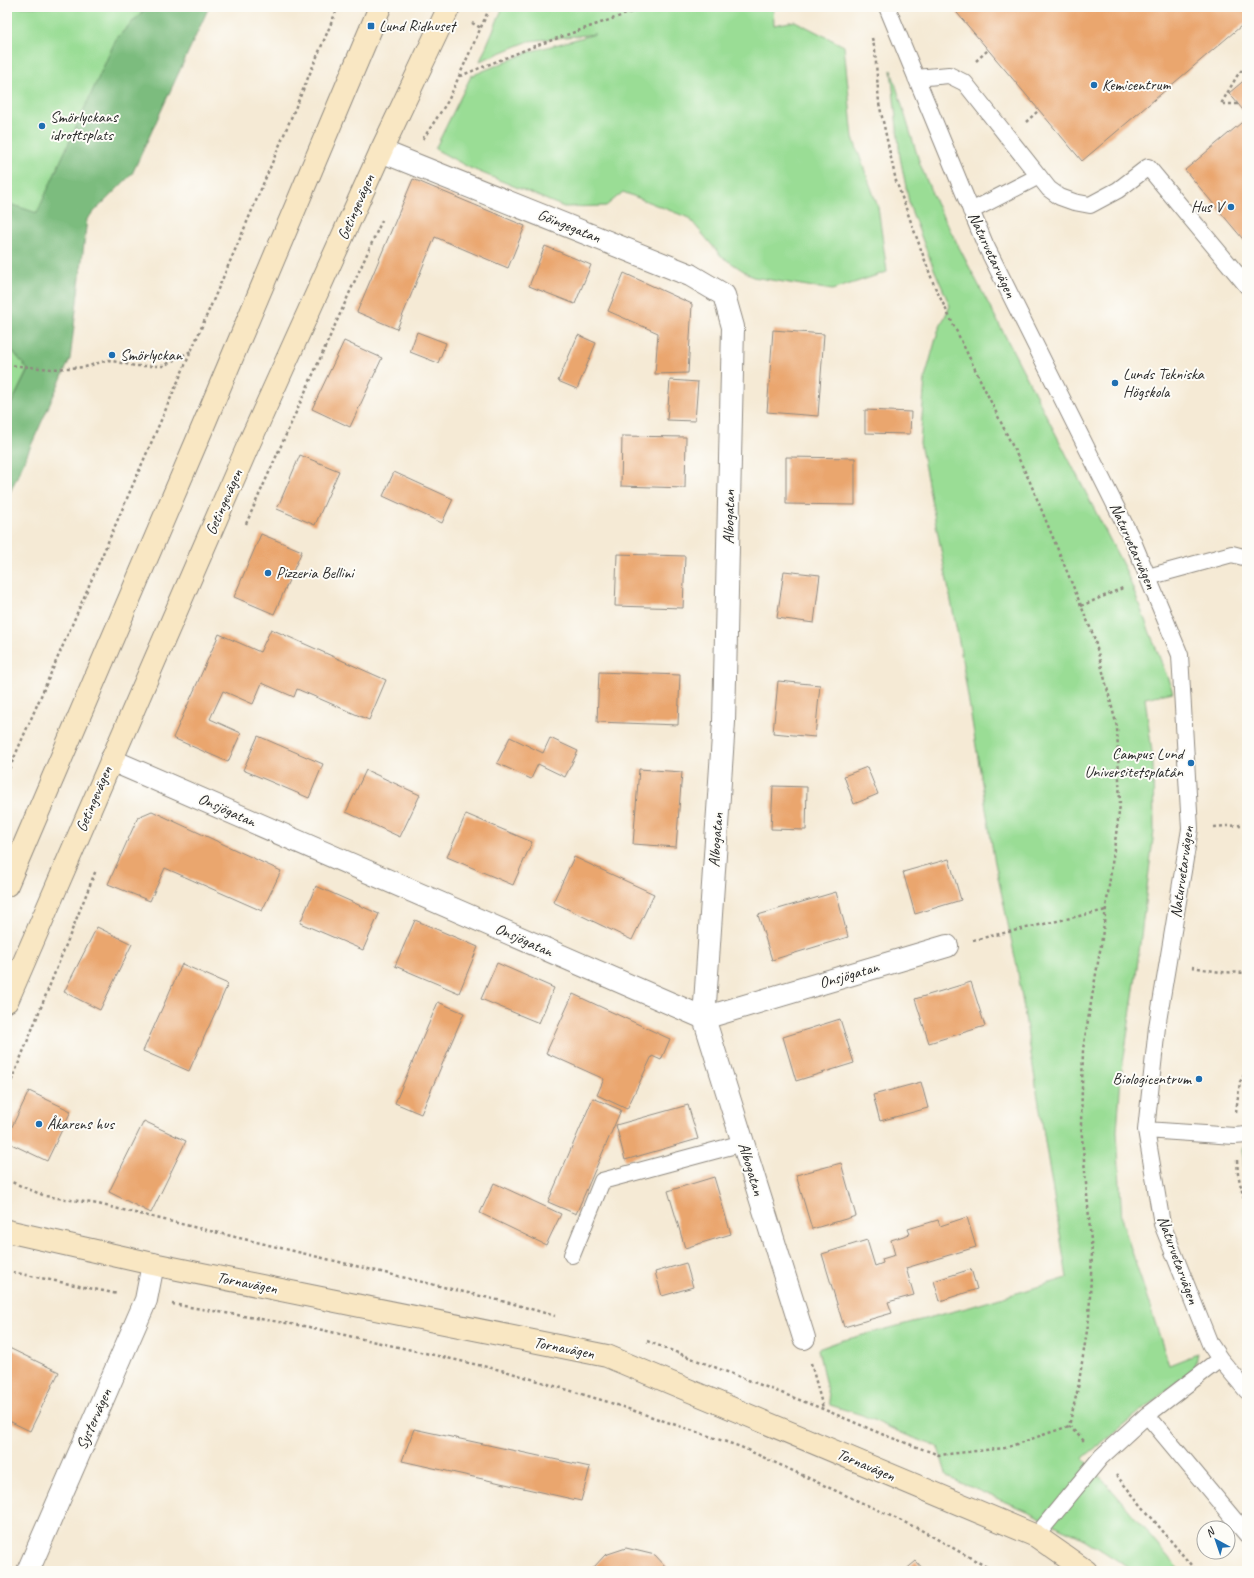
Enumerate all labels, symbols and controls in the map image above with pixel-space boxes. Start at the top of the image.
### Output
place label: Lund Ridhuset [379,16,458,36]
marker: Lund Ridhuset [366,21,376,31]
place label: Kemicentrum [1102,75,1171,95]
marker: Kemicentrum [1089,80,1099,90]
place label: Smörlyckans idrottsplats [50,107,119,145]
marker: Smörlyckans idrottsplats [37,121,47,131]
street label: Getingevägen [333,170,380,243]
place label: Hus V [1191,197,1226,217]
marker: Hus V [1226,202,1236,212]
street label: Göingegatan [535,204,604,248]
street label: Naturvetarvägen [963,209,1021,302]
place label: Smörlyckan [120,345,183,365]
marker: Smörlyckan [107,350,117,360]
place label: Lunds Tekniska Högskola [1123,364,1205,402]
marker: Lunds Tekniska Högskola [1110,378,1120,388]
street label: Getingevägen [201,465,248,538]
street label: Albogatan [719,489,739,544]
street label: Naturvetarvägen [1105,500,1161,593]
place label: Pizzeria Bellini [276,563,356,583]
marker: Pizzeria Bellini [263,568,273,578]
place label: Campus Lund Universitetsplatån [1084,744,1186,782]
marker: Campus Lund Universitetsplatån [1186,758,1196,768]
street label: Getingevägen [71,762,117,835]
street label: Onsjögatan [195,788,260,832]
street label: Albogatan [704,811,728,868]
street label: Naturvetarvägen [1166,824,1198,919]
street label: Onsjögatan [492,918,557,962]
street label: Onsjögatan [817,957,882,993]
place label: Biologicentrum [1113,1069,1193,1089]
marker: Biologicentrum [1194,1074,1204,1084]
place label: Åkarens hus [47,1114,116,1134]
marker: Åkarens hus [34,1119,44,1129]
street label: Albogatan [733,1140,769,1199]
street label: Naturvetarvägen [1153,1213,1203,1308]
street label: Tornavägen [215,1267,280,1299]
street label: Tornavägen [532,1332,597,1364]
street label: Systervägen [72,1384,117,1453]
street label: Tornavägen [834,1444,899,1486]
north arrow [1196,1520,1236,1560]
text: N [1202,1523,1218,1540]

